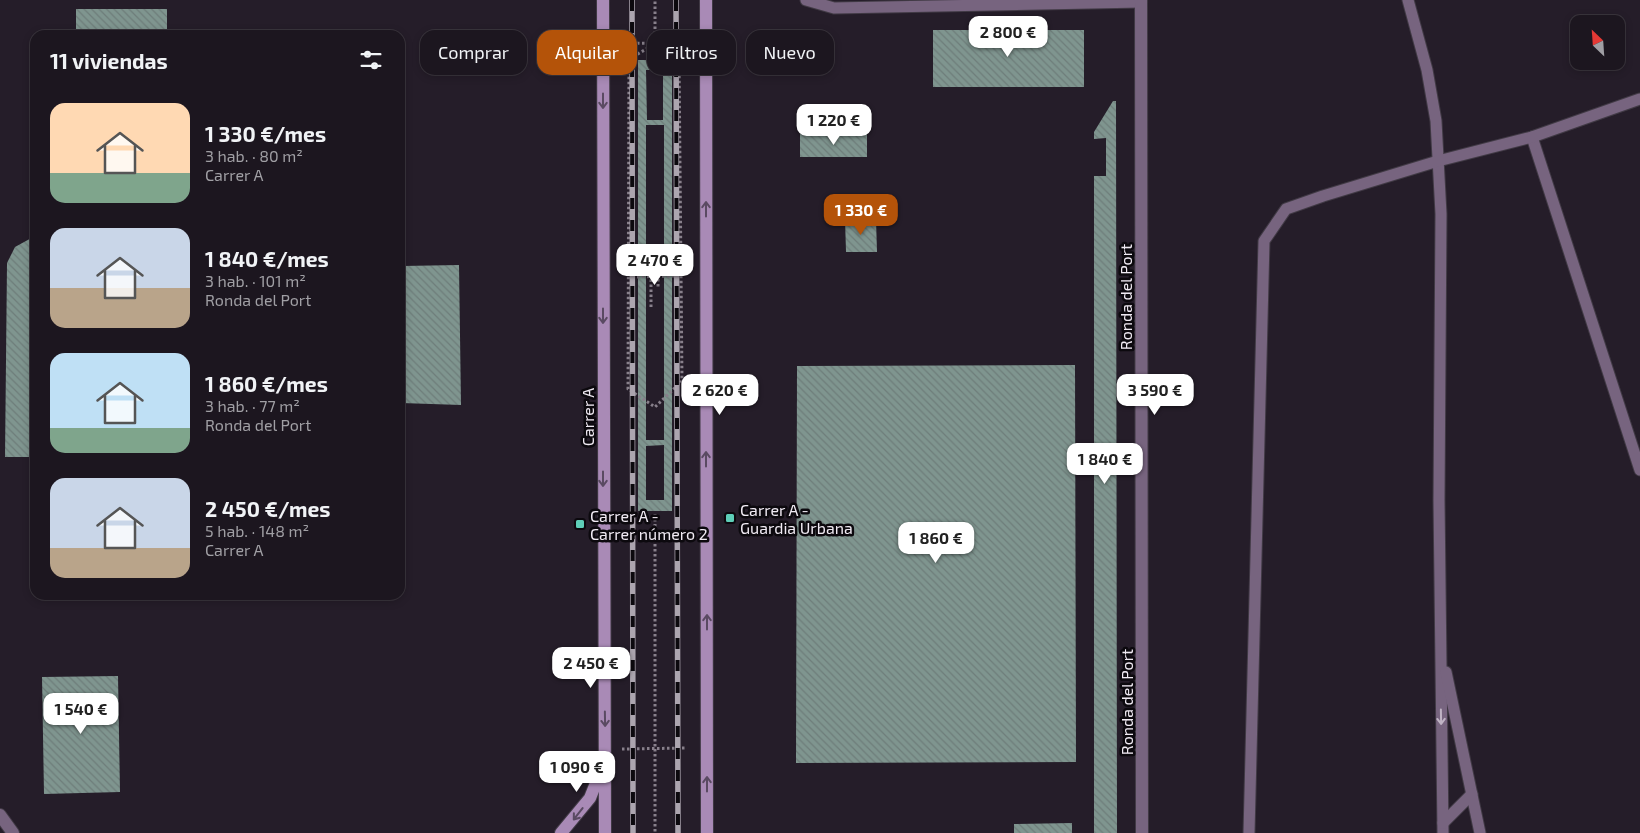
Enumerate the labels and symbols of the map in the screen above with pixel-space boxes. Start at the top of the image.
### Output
pin: 2 800 € [962,15,1054,58]
north arrow [1570,15,1625,70]
one-way arrow [598,92,608,109]
pin: 1 220 € [788,104,880,146]
pin: 1 330 € [815,194,907,236]
one-way arrow [701,202,711,218]
pin: 2 470 € [609,244,701,286]
street label: Ronda del Port [1116,244,1135,350]
one-way arrow [598,308,608,324]
pin: 2 620 € [674,374,766,416]
pin: 3 590 € [1109,374,1201,416]
street label: Carrer A [578,388,597,446]
pin: 1 840 € [1059,442,1151,485]
one-way arrow [701,452,711,468]
one-way arrow [598,470,608,486]
place label: Carrer A - Guardia Urbana [740,500,853,537]
place label: Carrer A - Carrer número 2 [590,506,708,543]
marker: Carrer A - Guardia Urbana [724,512,736,524]
marker: Carrer A - Carrer número 2 [574,518,586,530]
pin: 1 860 € [890,522,982,564]
one-way arrow [702,614,712,630]
pin: 2 450 € [545,646,637,689]
street label: Ronda del Port [1117,649,1136,755]
pin: 1 540 € [35,692,127,735]
one-way arrow [1436,708,1446,724]
one-way arrow [600,710,610,727]
pin: 1 090 € [531,750,623,793]
one-way arrow [702,777,712,793]
one-way arrow [572,807,583,820]

